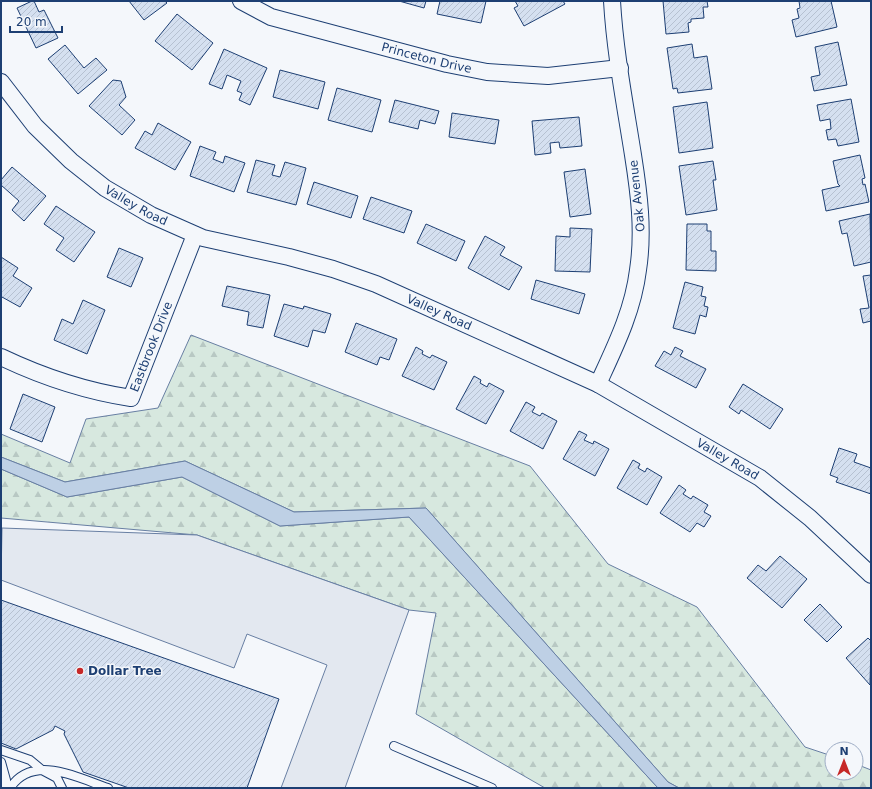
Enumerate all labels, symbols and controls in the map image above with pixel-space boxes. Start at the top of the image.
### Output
scale bar [10,8,62,34]
text: 20 m [16,15,47,29]
street label: Princeton Drive [380,40,473,76]
street label: Oak Avenue [626,159,648,233]
street label: Valley Road [102,182,170,228]
street label: Valley Road [405,292,474,333]
street label: Eastbrook Drive [127,299,175,394]
street label: Valley Road [694,436,761,483]
place label: Dollar Tree [88,664,162,678]
marker: Dollar Tree [75,666,85,676]
north arrow [824,741,864,781]
text: N [839,745,849,758]

